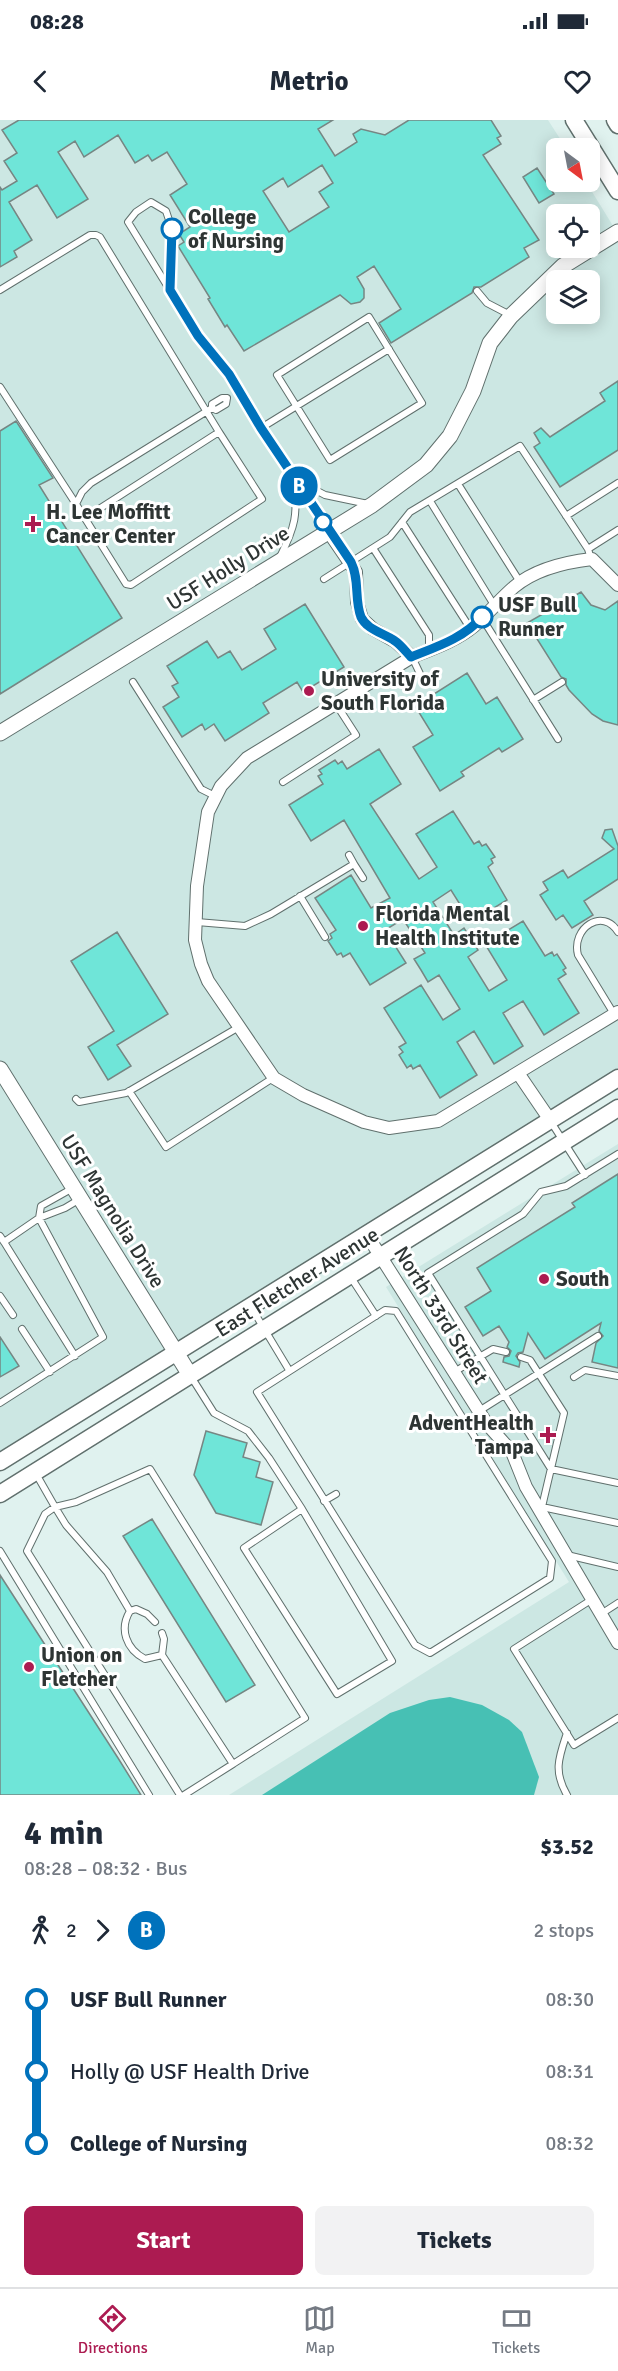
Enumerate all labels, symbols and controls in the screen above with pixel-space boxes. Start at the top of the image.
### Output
text: 08:28 [30,8,84,35]
icon: back [24,65,57,98]
text: Metrio [269,65,349,98]
icon: heart [561,65,594,98]
north arrow [546,138,600,192]
map controls [546,138,600,324]
place label: College of Nursing [188,204,284,254]
button: locate [546,204,600,258]
marker: College of Nursing [161,218,183,240]
button: layers [546,270,600,324]
line badge: B [280,466,318,506]
text: B [293,473,305,499]
place label: H. Lee Moffitt Cancer Center [46,499,176,549]
unlabelled marker [314,513,332,531]
marker: H. Lee Moffitt Cancer Center [24,515,42,533]
street label: USF Holly Drive [162,520,294,616]
place label: USF Bull Runner [498,592,577,642]
marker: USF Bull Runner [471,606,493,628]
place label: University of South Florida [321,666,445,716]
marker: University of South Florida [302,684,316,698]
place label: Florida Mental Health Institute [375,901,520,951]
marker: Florida Mental Health Institute [356,919,370,933]
street label: USF Magnolia Drive [55,1129,171,1293]
street label: East Fletcher Avenue [210,1221,384,1343]
street label: North 33rd Street [388,1241,494,1389]
place label: South [556,1266,609,1292]
marker: South [537,1272,551,1286]
place label: AdventHealth Tampa [409,1410,534,1460]
marker: AdventHealth Tampa [539,1426,557,1444]
place label: Union on Fletcher [41,1642,122,1692]
marker: Union on Fletcher [22,1660,36,1674]
text: 4 min [24,1813,104,1854]
text: $3.52 [540,1833,594,1860]
text: 08:28 – 08:32 · Bus [24,1856,187,1881]
icon: walk [24,1914,57,1947]
icon: forward [86,1914,119,1947]
text: B [140,1917,153,1943]
text: 2 [66,1918,77,1943]
text: 2 stops [533,1918,594,1943]
text: USF Bull Runner [70,1986,227,2013]
text: 08:30 [545,1987,594,2012]
text: Holly @ USF Health Drive [70,2058,310,2085]
text: 08:31 [545,2059,594,2084]
text: College of Nursing [70,2130,247,2157]
text: 08:32 [545,2131,594,2156]
button: Start [24,2206,303,2275]
button: Tickets [315,2206,594,2275]
tab: Directions [78,2302,148,2358]
tab: Map [303,2302,336,2358]
tab: Tickets [492,2302,540,2358]

